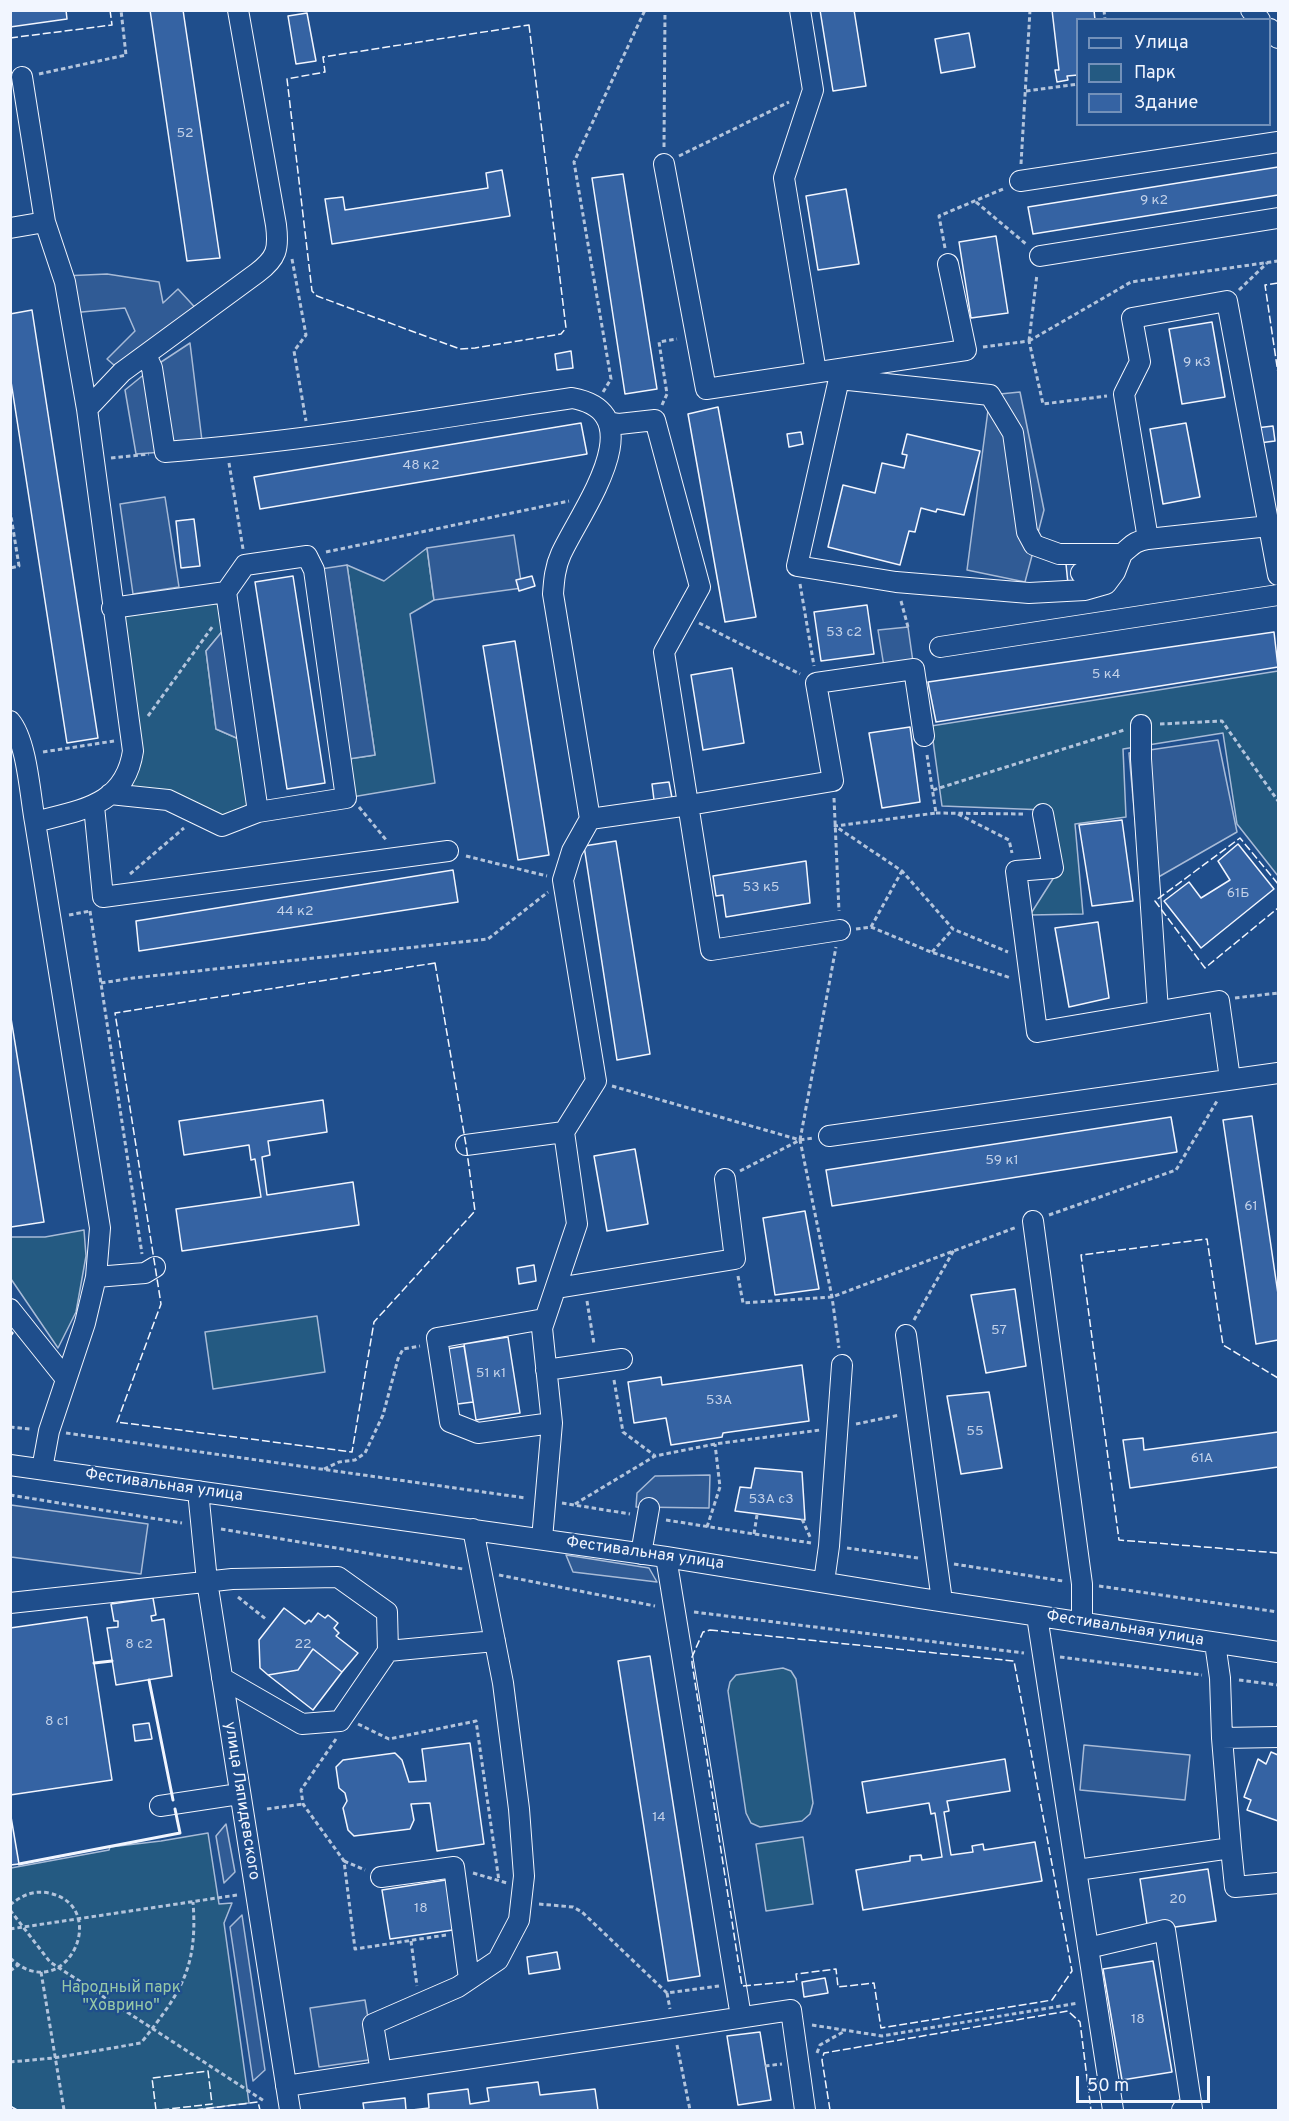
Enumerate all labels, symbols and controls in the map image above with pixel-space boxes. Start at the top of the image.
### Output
legend [1076,18,1271,126]
text: Улица [1134,32,1188,55]
text: Парк [1134,62,1176,85]
text: Здание [1134,92,1198,115]
house number: 52 [176,126,194,142]
house number: 9 к2 [1140,193,1168,209]
house number: 9 к3 [1183,355,1211,371]
house number: 48 к2 [402,458,440,474]
house number: 53 с2 [826,625,862,641]
house number: 5 к4 [1092,667,1120,683]
house number: 53 к5 [743,880,779,896]
house number: 61Б [1227,886,1249,902]
house number: 44 к2 [276,904,314,920]
house number: 59 к1 [985,1153,1019,1169]
house number: 61 [1244,1199,1258,1215]
house number: 57 [991,1323,1007,1339]
house number: 51 к1 [476,1366,506,1382]
house number: 53А [706,1393,732,1409]
house number: 55 [966,1424,984,1440]
house number: 61А [1191,1451,1213,1467]
street label: Фестивальная улица [84,1465,244,1507]
house number: 53А с3 [748,1492,794,1508]
street label: Фестивальная улица [565,1533,725,1575]
street label: Фестивальная улица [1045,1607,1205,1651]
house number: 8 с2 [125,1637,153,1653]
house number: 22 [294,1637,312,1653]
house number: 8 с1 [45,1714,69,1730]
street label: улица Ляпидевского [219,1720,263,1882]
house number: 14 [652,1810,666,1826]
house number: 20 [1169,1892,1187,1908]
house number: 18 [414,1901,428,1917]
park label: Народный парк "Ховрино" [61,1979,181,2017]
house number: 18 [1131,2012,1145,2028]
scale bar [1079,2064,1212,2102]
text: 50 m [1087,2075,1129,2098]

